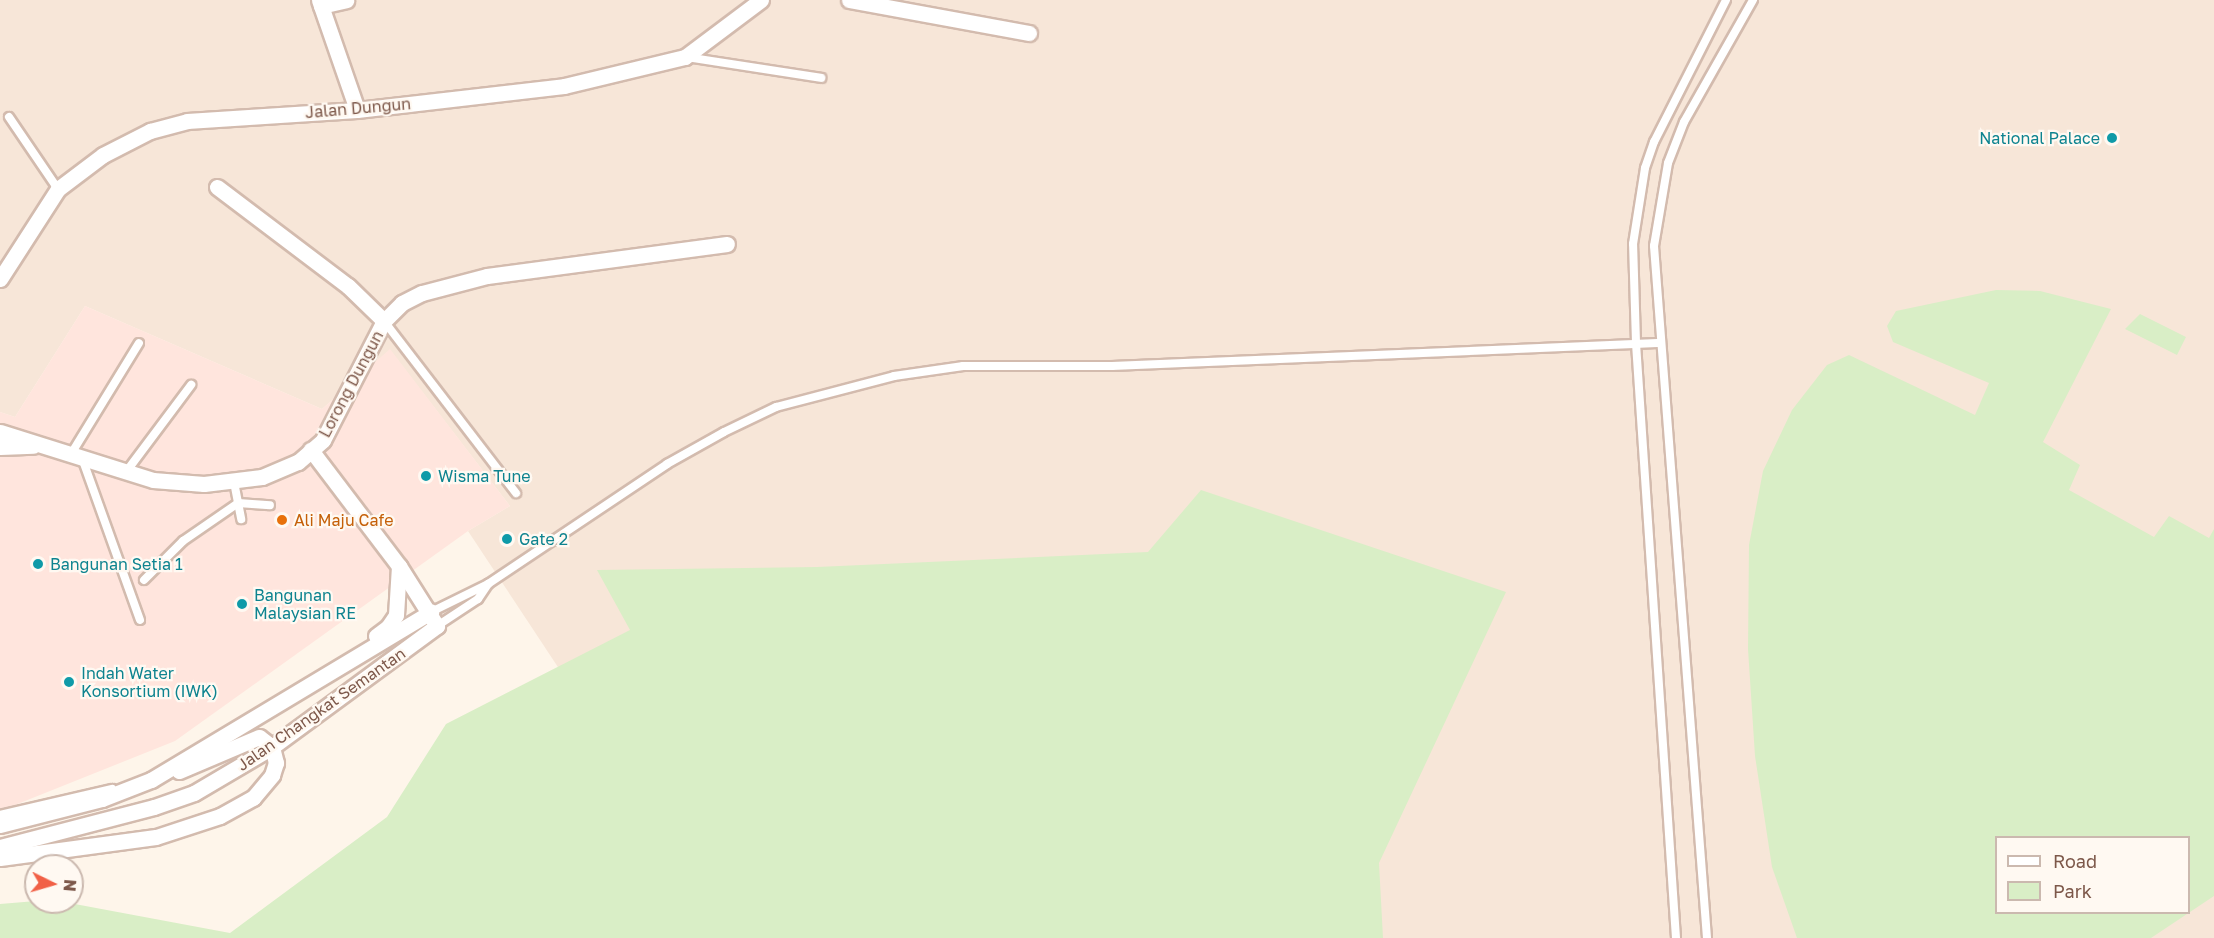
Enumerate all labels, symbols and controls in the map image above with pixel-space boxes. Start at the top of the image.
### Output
street label: Jalan Dungun [304,94,412,122]
place label: National Palace [1979,128,2100,148]
marker: National Palace [2105,131,2119,145]
street label: Lorong Dungun [315,327,387,441]
place label: Wisma Tune [438,466,531,486]
marker: Wisma Tune [419,469,433,483]
place label: Ali Maju Cafe [294,510,393,530]
marker: Ali Maju Cafe [275,513,289,527]
place label: Gate 2 [519,529,568,549]
marker: Gate 2 [500,532,514,546]
place label: Bangunan Setia 1 [50,554,183,574]
marker: Bangunan Setia 1 [31,557,45,571]
place label: Bangunan Malaysian RE [254,585,356,623]
marker: Bangunan Malaysian RE [235,597,249,611]
street label: Jalan Changkat Semantan [233,643,409,775]
place label: Indah Water Konsortium (IWK) [81,663,218,701]
marker: Indah Water Konsortium (IWK) [62,675,76,689]
legend [1995,836,2190,914]
text: Road [2053,850,2097,872]
north arrow [24,854,84,914]
text: N [59,878,80,892]
text: Park [2053,880,2092,902]

